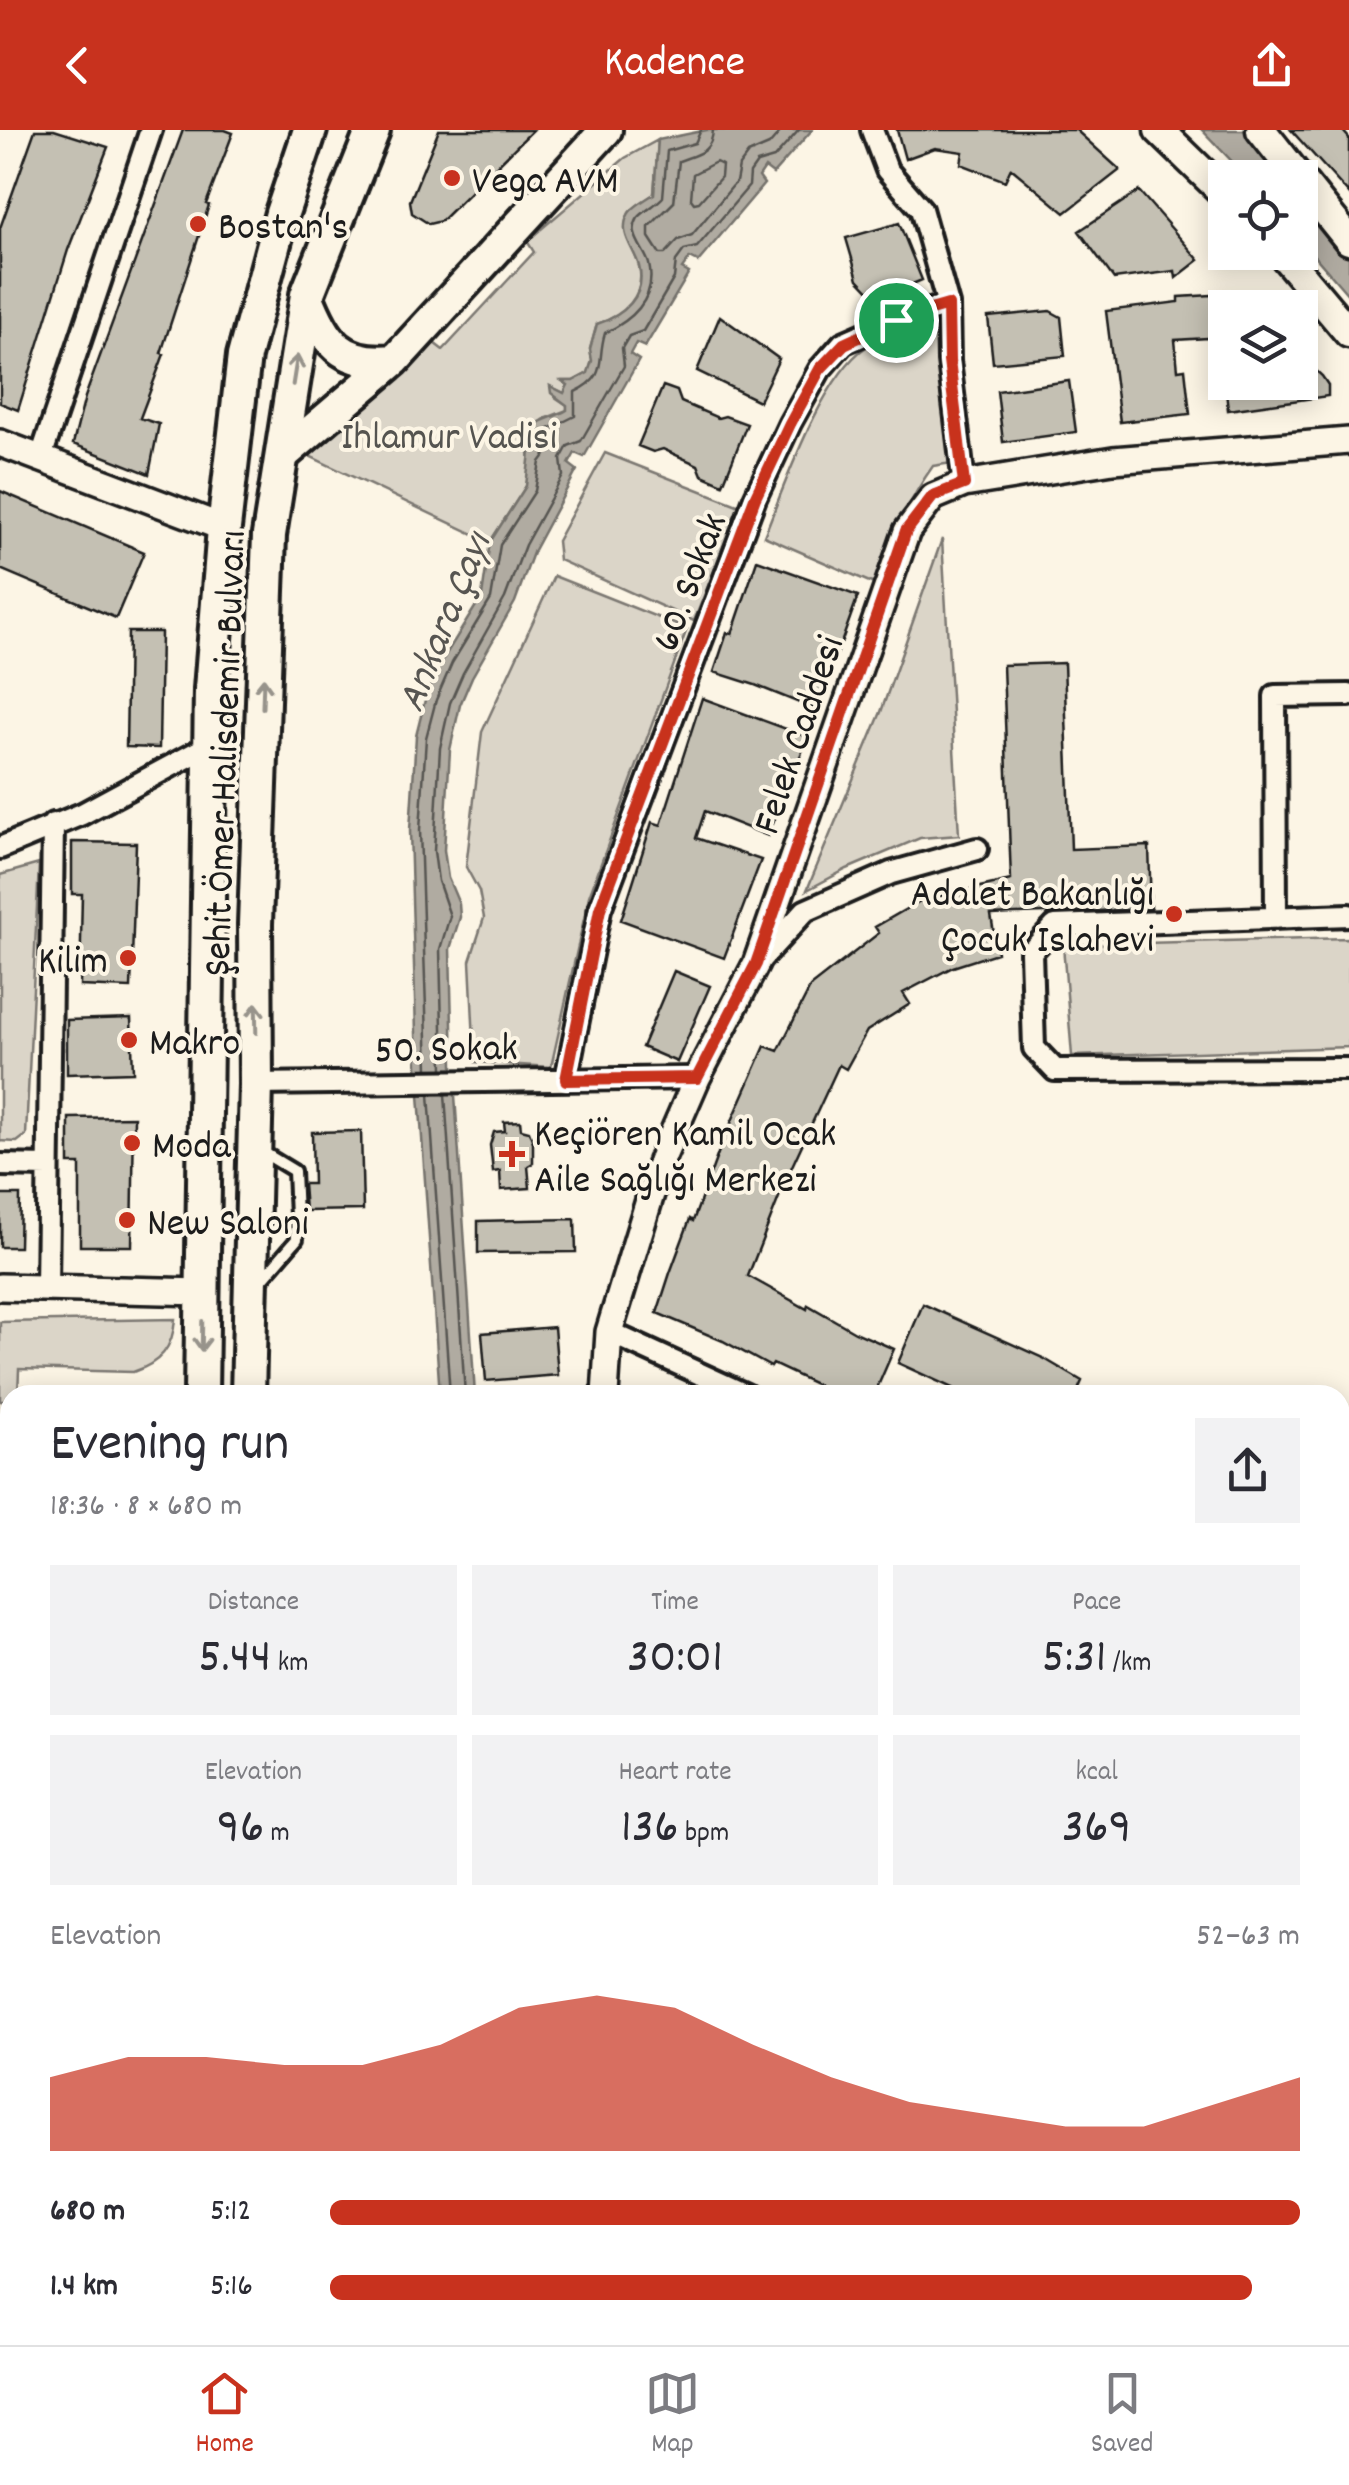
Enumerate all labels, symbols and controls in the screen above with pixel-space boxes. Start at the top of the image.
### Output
text: Kadence [604,33,745,97]
icon: back [50,38,105,93]
icon: share [1244,38,1299,93]
place label: Vega AVM [472,156,619,213]
map controls [1208,160,1318,400]
button: locate [1208,160,1318,270]
marker: Vega AVM [441,167,463,189]
place label: Bostan's [218,202,348,259]
marker: Bostan's [187,213,209,235]
pin [854,278,939,363]
button: layers [1208,290,1318,400]
icon: arrive [869,293,924,348]
one-way arrow [286,354,305,387]
park label: Ihlamur Vadisi [341,412,557,469]
street label: 60. Sokak [641,506,746,661]
water label: Ankara Çayı [384,523,511,722]
street label: Şehit Ömer Halisdemir Bulvarı [192,529,265,977]
street label: Felek Caddesi [742,629,863,843]
one-way arrow [254,677,273,709]
place label: Adalet Bakanlığı Çocuk Islahevi [910,869,1154,972]
marker: Adalet Bakanlığı Çocuk Islahevi [1163,903,1185,925]
place label: Kilim [38,936,108,993]
marker: Kilim [117,947,139,969]
one-way arrow [246,1002,266,1034]
place label: Makro [149,1018,240,1075]
street label: 50. Sokak [374,1023,518,1082]
marker: Makro [118,1029,140,1051]
place label: Keçiören Kamil Ocak Aile Sağlığı Merkezi [534,1109,836,1212]
place label: Moda [152,1121,232,1178]
marker: Moda [121,1132,143,1154]
marker: Keçiören Kamil Ocak Aile Sağlığı Merkezi [499,1141,525,1167]
place label: New Saloni [147,1198,309,1255]
marker: New Saloni [116,1209,138,1231]
one-way arrow [192,1320,212,1352]
text: Evening run [50,1408,289,1487]
button: share [1195,1418,1300,1523]
text: 18:36 · 8 × 680 m [50,1485,242,1531]
text: Distance [208,1584,299,1624]
text: Time [651,1584,699,1624]
text: Pace [1072,1584,1121,1624]
text: 5.44 [198,1624,271,1696]
text: 30:01 [627,1624,723,1696]
text: 5:31 [1042,1624,1106,1696]
text: km [271,1645,308,1685]
text: /km [1106,1645,1152,1685]
text: Elevation [205,1754,302,1794]
text: Heart rate [618,1754,732,1794]
text: kcal [1075,1754,1118,1794]
text: 96 [217,1794,264,1866]
text: 136 [621,1794,678,1866]
text: 369 [1062,1794,1131,1866]
text: m [264,1815,290,1855]
text: bpm [678,1815,729,1855]
text: Elevation [50,1915,161,1961]
text: 52–63 m [1196,1915,1300,1961]
text: 680 m [50,2190,125,2236]
text: 5:12 [210,2190,251,2236]
text: 1.4 km [50,2265,118,2311]
text: 5:16 [210,2265,253,2311]
tab: Home [196,2366,254,2466]
tab: Map [645,2366,700,2466]
tab: Saved [1091,2366,1153,2466]

